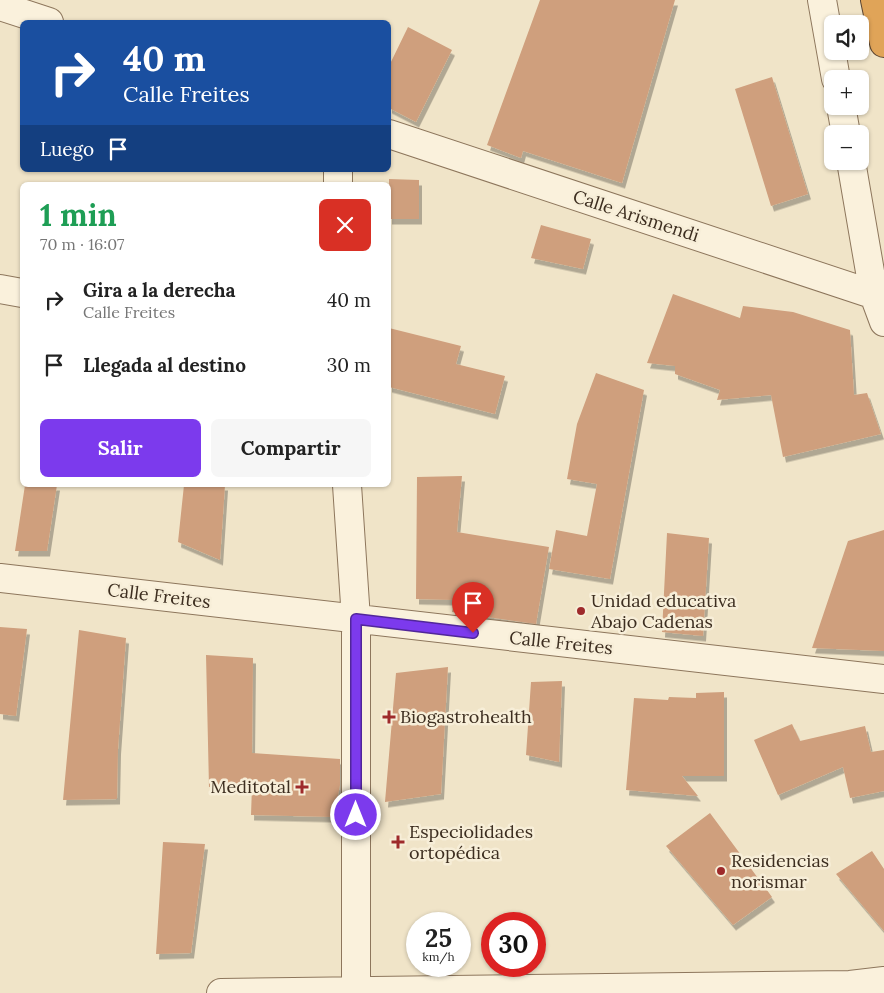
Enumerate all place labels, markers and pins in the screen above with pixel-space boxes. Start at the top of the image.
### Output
pin [452,582,494,633]
place label: Unidad educativa Abajo Cadenas [590,589,736,633]
marker: Unidad educativa Abajo Cadenas [575,605,587,617]
place label: Biogastrohealth [400,705,532,728]
marker: Biogastrohealth [382,710,396,724]
place label: Meditotal [210,775,291,798]
marker: Meditotal [295,780,309,794]
place label: Especiolidades ortopédica [409,820,533,864]
marker: Especiolidades ortopédica [391,835,405,849]
place label: Residencias norismar [731,849,829,893]
marker: Residencias norismar [715,865,727,877]

